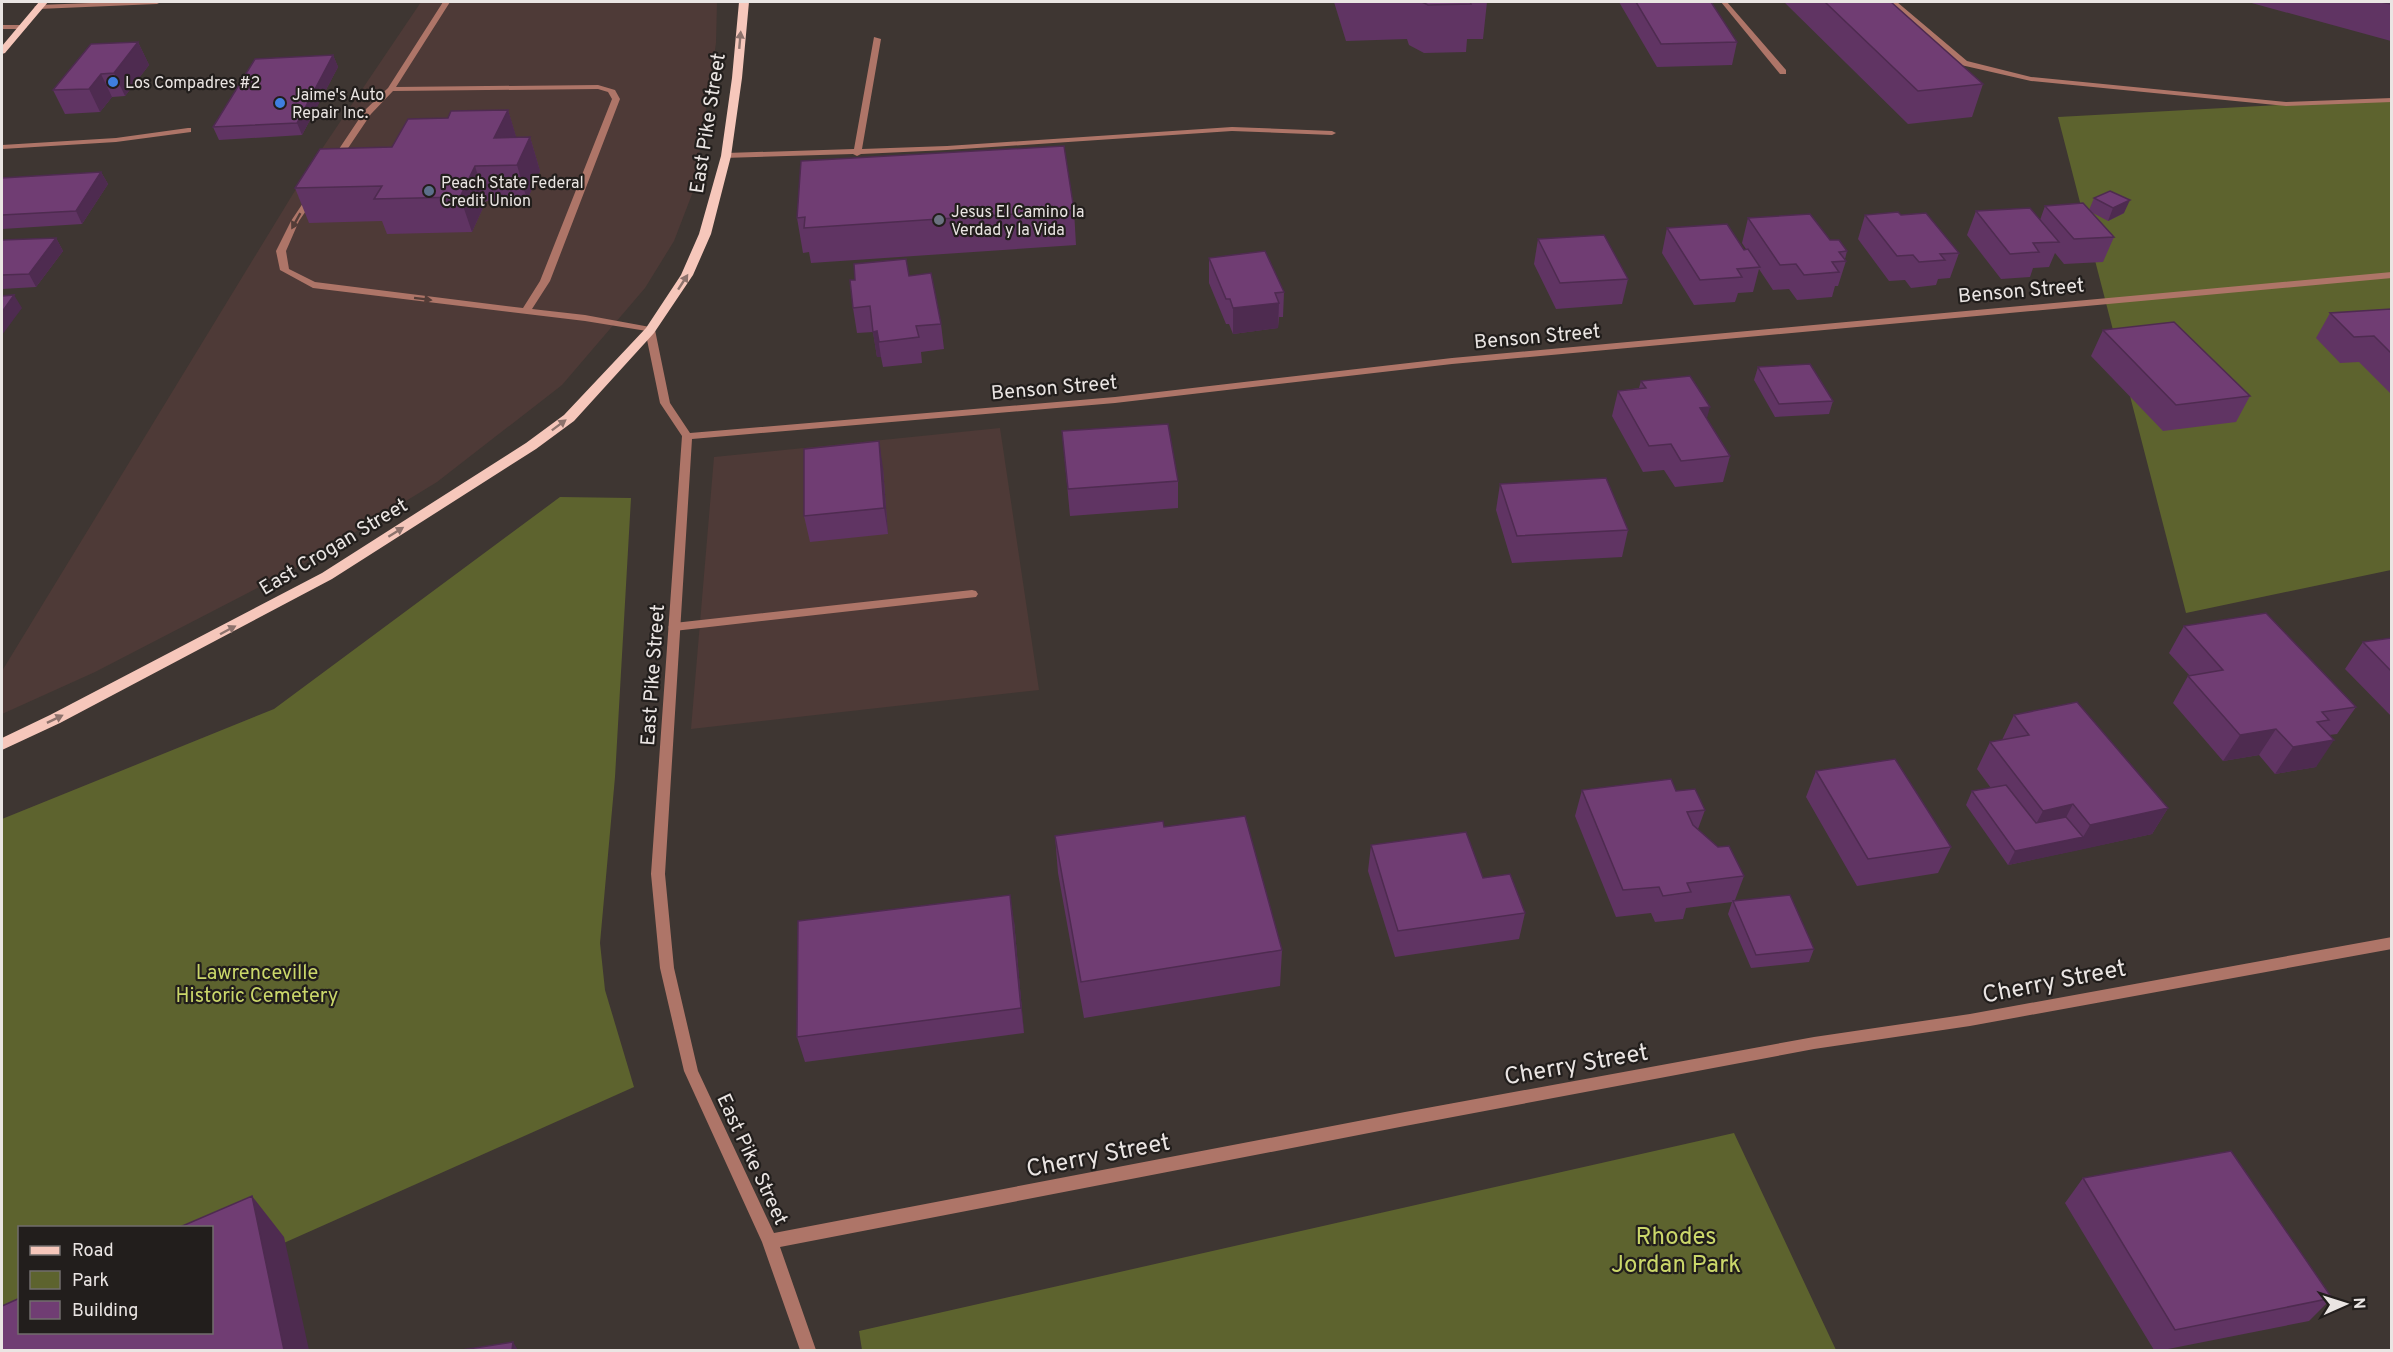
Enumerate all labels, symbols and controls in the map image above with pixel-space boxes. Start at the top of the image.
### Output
one-way arrow [735,30,745,49]
street label: East Pike Street [685,51,733,196]
place label: Los Compadres #2 [125,74,260,94]
marker: Los Compadres #2 [106,75,120,89]
place label: Jaime's Auto Repair Inc. [292,86,384,124]
marker: Jaime's Auto Repair Inc. [273,96,287,110]
place label: Peach State Federal Credit Union [441,174,584,212]
marker: Peach State Federal Credit Union [422,184,436,198]
place label: Jesus El Camino la Verdad y la Vida [951,203,1084,241]
one-way arrow [290,213,301,229]
marker: Jesus El Camino la Verdad y la Vida [932,213,946,227]
one-way arrow [677,273,688,290]
street label: Benson Street [1957,274,2085,310]
one-way arrow [414,295,433,304]
street label: Benson Street [1473,320,1601,356]
street label: Benson Street [990,371,1118,407]
one-way arrow [551,419,567,431]
street label: East Crogan Street [255,493,413,602]
one-way arrow [388,527,404,538]
street label: East Pike Street [636,603,672,747]
one-way arrow [219,625,236,635]
one-way arrow [46,715,63,724]
street label: Cherry Street [1980,954,2129,1012]
park label: Lawrenceville Historic Cemetery [176,961,338,1010]
street label: Cherry Street [1502,1039,1651,1093]
street label: East Pike Street [709,1090,793,1230]
street label: Cherry Street [1024,1128,1173,1186]
park label: Rhodes Jordan Park [1611,1223,1741,1281]
legend [18,1226,213,1334]
text: Road [72,1240,114,1263]
text: Park [72,1270,109,1293]
north arrow [2315,1274,2375,1334]
text: N [2348,1297,2368,1310]
text: Building [72,1300,138,1323]

